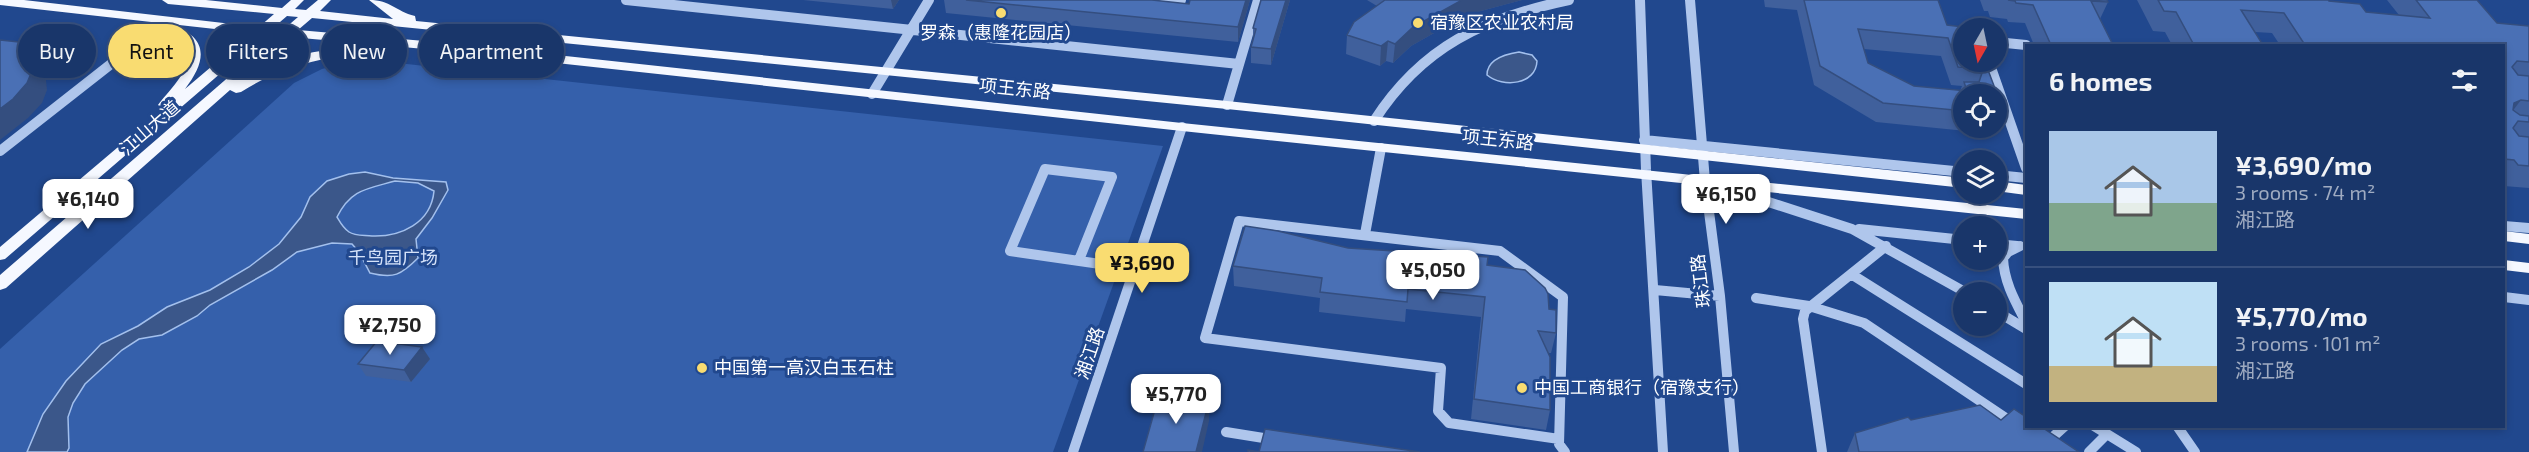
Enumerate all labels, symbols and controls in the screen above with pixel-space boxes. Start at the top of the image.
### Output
marker: 罗森（惠隆花园店） [994,6,1008,20]
place label: 宿豫区农业农村局 [1430,11,1574,33]
marker: 宿豫区农业农村局 [1411,16,1425,30]
north arrow [1953,18,2007,72]
map controls [1953,18,2007,336]
place label: 罗森（惠隆花园店） [920,21,1082,43]
chip: Buy [18,24,96,78]
chip: Rent [108,24,194,78]
chip: Filters [206,24,309,78]
chip: New [321,24,407,78]
chip: Apartment [419,24,564,78]
icon: filters [2448,64,2481,97]
text: 6 homes [2049,65,2152,96]
street label: 项王东路 [978,73,1052,103]
button: locate [1953,84,2007,138]
street label: 江山大道 [115,95,184,159]
street label: 项王东路 [1461,124,1535,154]
text: ¥3,690/mo [2235,149,2372,180]
button: layers [1953,150,2007,204]
icon: home [2097,155,2169,227]
pin: ¥6,150 [1677,174,1775,225]
pin: ¥6,140 [39,179,137,230]
text: 3 rooms · 74 m² [2235,180,2375,204]
text: ¥6,150 [1695,181,1757,205]
text: ¥6,140 [56,186,120,210]
text: 湘江路 [2235,207,2295,231]
button: + [1953,216,2007,270]
pin: ¥3,690 [1093,243,1191,294]
park label: 千鸟园广场 [348,246,438,268]
text: ¥3,690 [1109,250,1175,274]
pin: ¥5,050 [1384,250,1482,301]
street label: 珠江路 [1686,253,1714,309]
text: ¥5,050 [1400,257,1466,281]
button: − [1953,282,2007,336]
text: ¥5,770/mo [2235,300,2368,331]
pin: ¥2,750 [341,305,439,356]
icon: home [2097,306,2169,378]
text: ¥2,750 [358,312,422,336]
street label: 湘江路 [1070,324,1108,382]
text: 3 rooms · 101 m² [2235,331,2381,355]
place label: 中国第一高汉白玉石柱 [714,356,894,378]
text: 湘江路 [2235,358,2295,382]
marker: 中国第一高汉白玉石柱 [695,361,709,375]
pin: ¥5,770 [1127,374,1225,425]
place label: 中国工商银行（宿豫支行） [1534,376,1750,398]
text: ¥5,770 [1145,381,1207,405]
marker: 中国工商银行（宿豫支行） [1515,381,1529,395]

